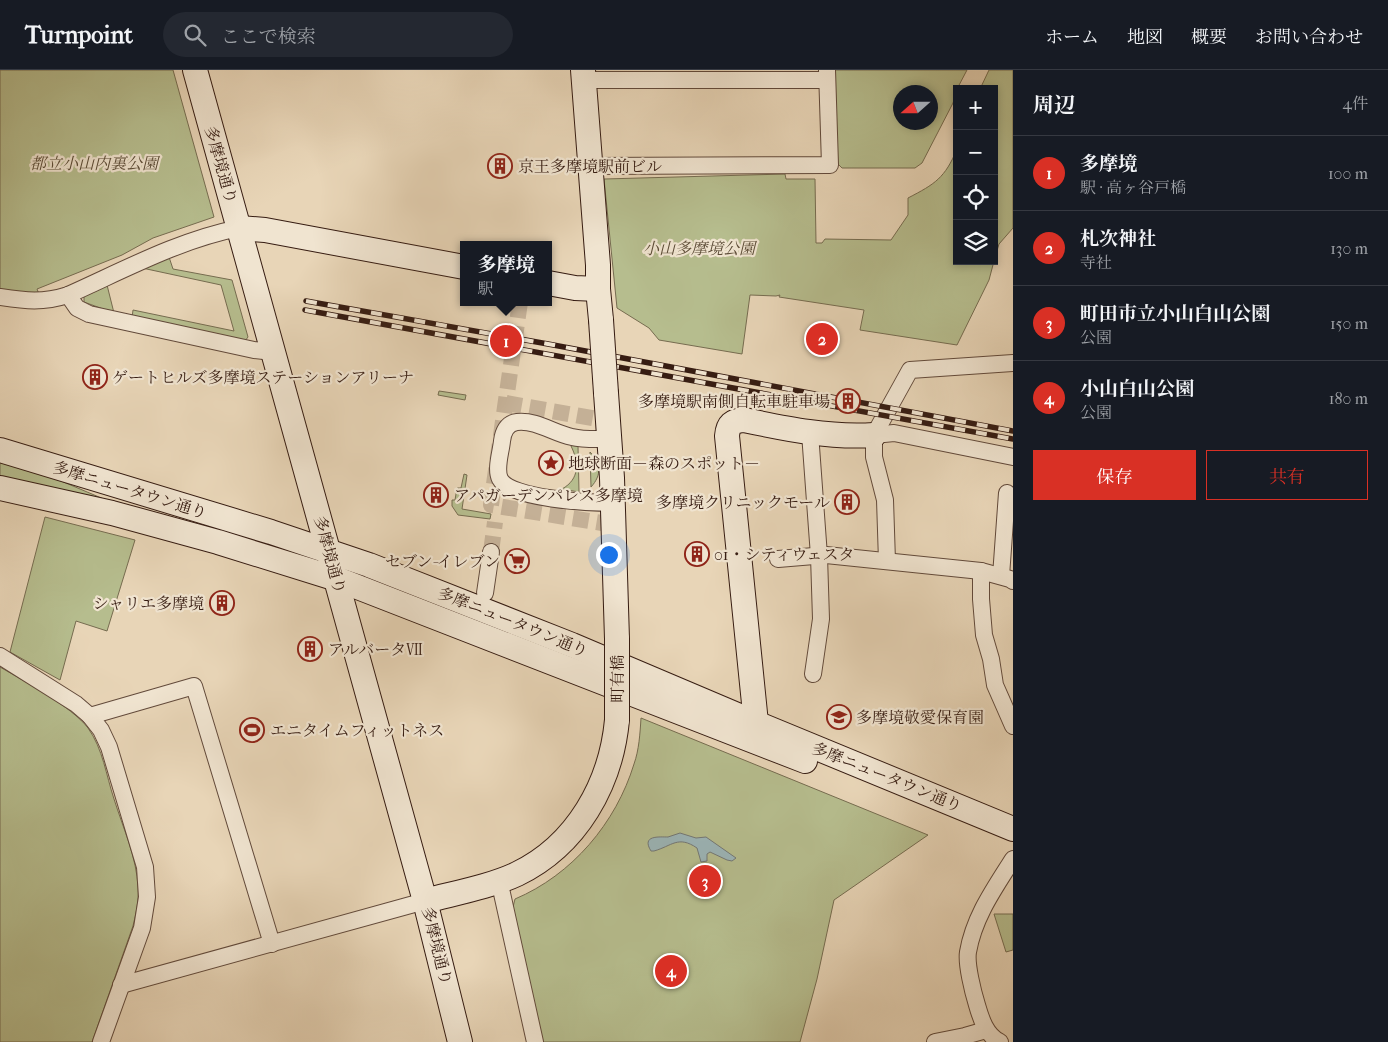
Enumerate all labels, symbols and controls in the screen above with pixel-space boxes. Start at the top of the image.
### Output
search box [163,12,513,57]
text: Turnpoint [25,21,133,49]
icon: search [181,21,209,49]
text: ここで検索 [221,26,316,48]
text: ホーム [1045,27,1099,48]
text: 地図 [1127,27,1163,48]
text: 概要 [1191,27,1227,48]
text: お問い合わせ [1255,27,1363,48]
north arrow [893,85,938,130]
map controls [953,85,998,265]
button: + [953,85,998,130]
text: 周辺 [1033,93,1075,117]
text: 4件 [1343,94,1368,113]
street label: 多摩境通り [201,124,241,206]
button: − [953,130,998,175]
building icon: 京王多摩境駅前ビル [487,153,513,179]
text: 多摩境 [1080,153,1137,175]
park label: 都立小山内裏公園 [30,154,161,173]
place label: 京王多摩境駅前ビル [518,157,662,176]
text: 1 [1046,164,1052,183]
text: 100 m [1328,164,1368,183]
button: locate [953,175,998,220]
text: 駅 · 高ヶ谷戸橋 [1080,178,1186,197]
button: layers [953,220,998,265]
text: 札次神社 [1080,228,1156,250]
park label: 小山多摩境公園 [643,239,758,258]
text: 2 [1045,239,1053,258]
text: 130 m [1330,239,1368,258]
popup [460,241,552,306]
text: 寺社 [1080,253,1112,272]
text: 多摩境 [477,254,535,276]
text: 駅 [477,279,494,298]
text: 町田市立小山白山公園 [1080,303,1270,325]
text: 3 [1046,314,1052,333]
text: 150 m [1330,314,1368,333]
pin: 2 [806,320,838,358]
pin: 1 [490,322,522,360]
text: 公園 [1080,328,1112,347]
building icon: ゲートヒルズ多摩境ステーションアリーナ [82,364,108,390]
place label: ゲートヒルズ多摩境ステーションアリーナ [112,368,414,387]
text: 小山白山公園 [1080,378,1194,400]
building icon: 多摩境駅南側自転車駐車場 [835,388,861,414]
text: 4 [1044,389,1054,408]
text: 180 m [1329,389,1368,408]
place label: 多摩境駅南側自転車駐車場 [638,392,830,411]
text: 公園 [1080,403,1112,422]
place icon: 地球断面－森のスポット－ [538,450,564,476]
button: 保存 [1033,450,1196,500]
button: 共有 [1206,450,1368,500]
place label: 地球断面－森のスポット－ [568,454,760,473]
street label: 多摩ニュータウン通り [51,458,209,522]
building icon: アパガーデンパレス多摩境 [423,482,449,508]
place label: アパガーデンパレス多摩境 [454,486,643,505]
building icon: 多摩境クリニックモール [834,489,860,515]
place label: 多摩境クリニックモール [656,493,830,512]
street label: 多摩境通り [310,514,350,596]
building icon: 01・シティウェスタ [684,541,710,567]
your location [596,542,622,568]
place label: 01・シティウェスタ [714,545,855,564]
supermarket icon: セブン-イレブン [504,548,530,574]
place label: セブン-イレブン [385,552,500,571]
street label: 多摩ニュータウン通り [435,583,591,661]
building icon: シャリエ多摩境 [209,590,235,616]
place label: シャリエ多摩境 [93,594,204,613]
building icon: アルバータⅦ [297,636,323,662]
place label: アルバータⅦ [328,640,422,659]
street label: 町有橋 [608,655,627,703]
school or university icon: 多摩境敬愛保育園 [826,704,852,730]
place label: 多摩境敬愛保育園 [856,708,984,727]
sports icon: エニタイムフィットネス [239,717,265,743]
place label: エニタイムフィットネス [270,721,444,740]
street label: 多摩ニュータウン通り [809,738,965,816]
pin: 3 [689,862,721,900]
street label: 多摩境通り [418,905,456,987]
pin: 4 [655,952,687,990]

